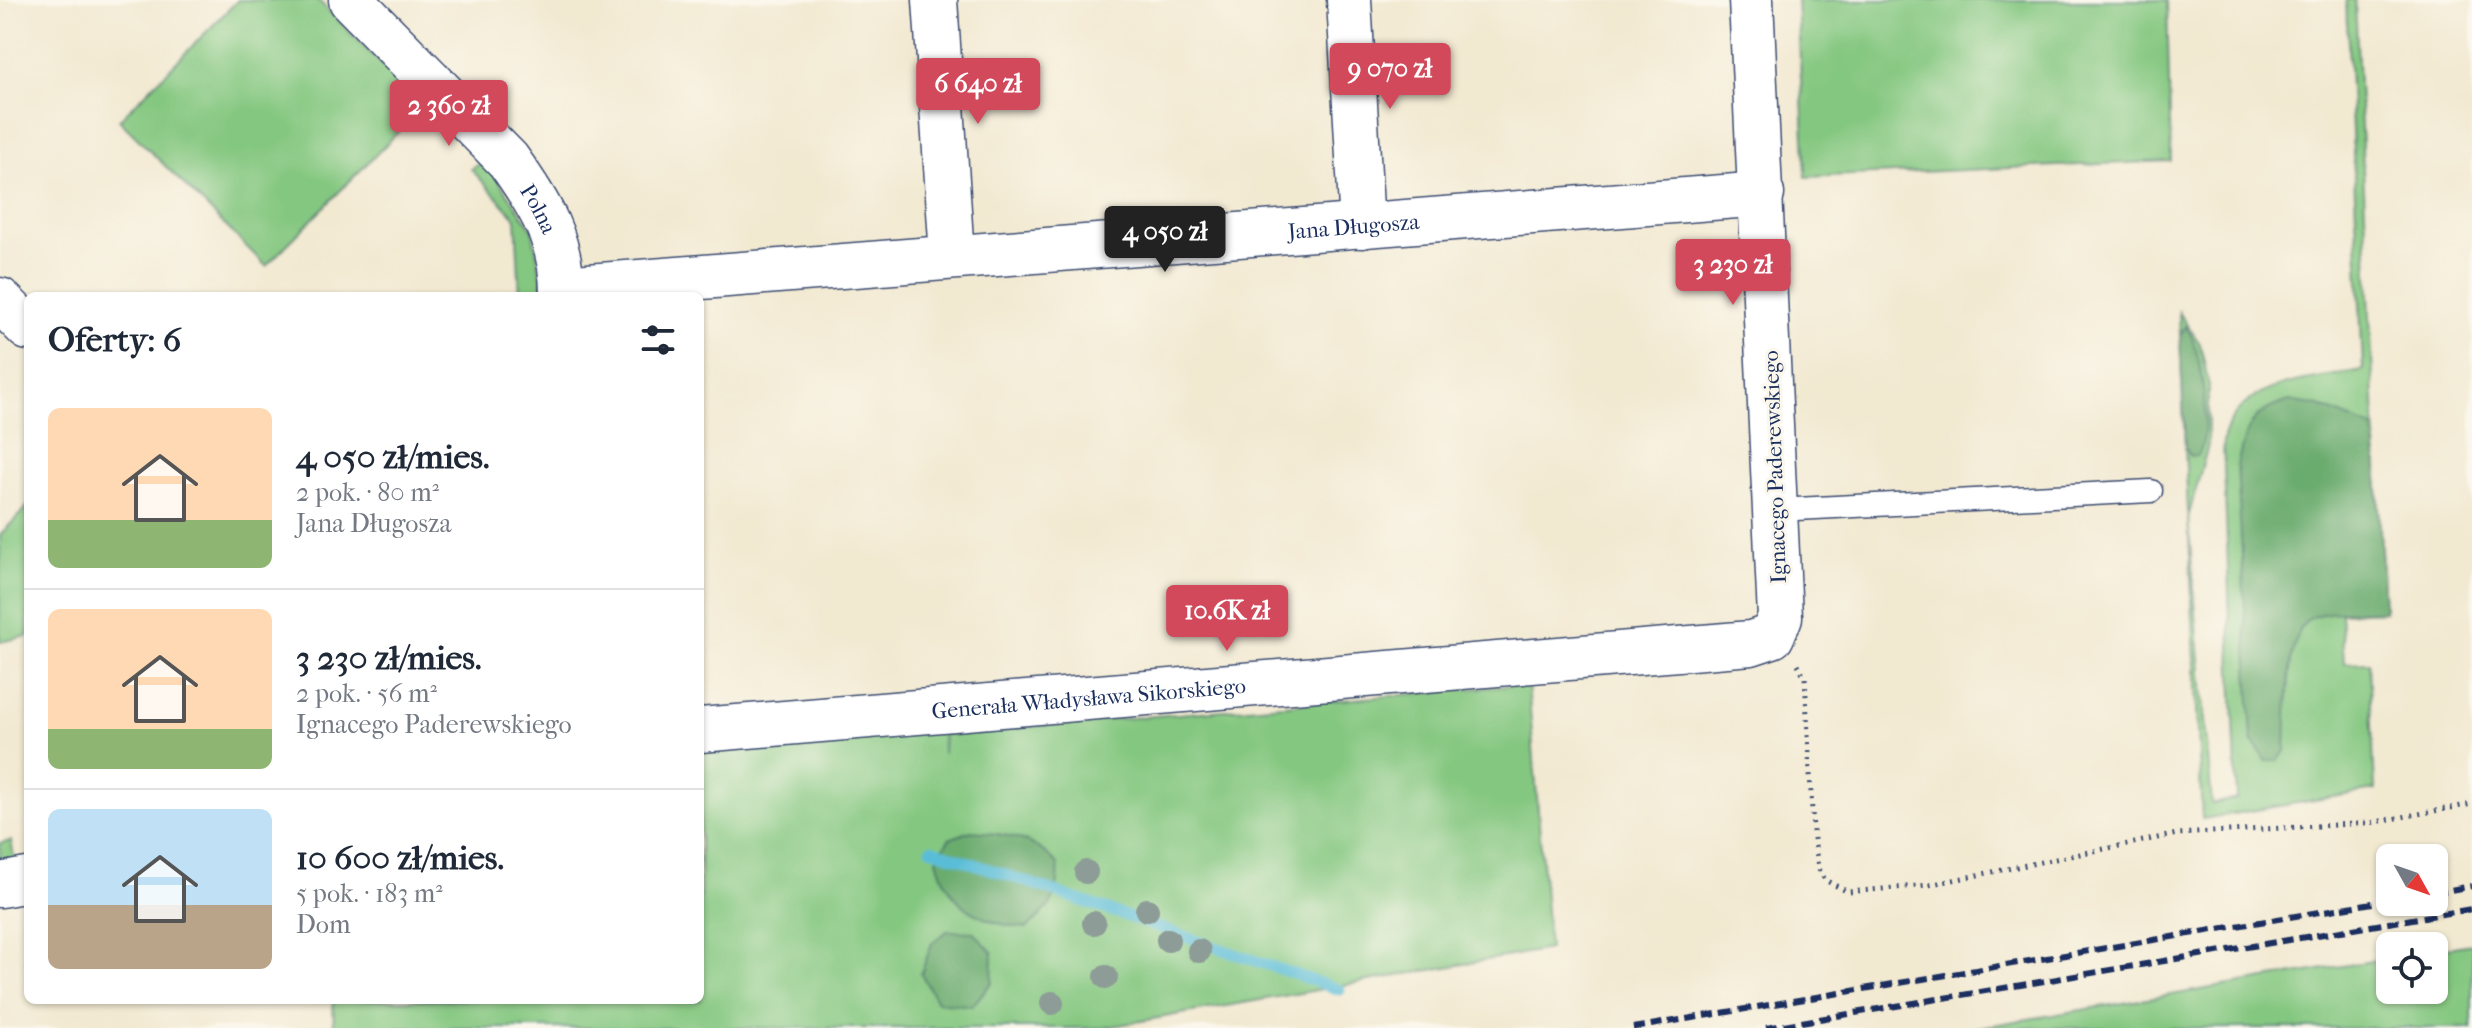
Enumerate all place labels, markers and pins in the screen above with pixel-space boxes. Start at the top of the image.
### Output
pin: 9 070 zł [1307,43,1473,111]
pin: 6 640 zł [895,58,1061,126]
pin: 2 360 zł [366,80,532,148]
pin: 4 050 zł [1082,206,1248,274]
pin: 3 230 zł [1650,239,1816,307]
pin: 10.6K zł [1144,585,1310,653]

